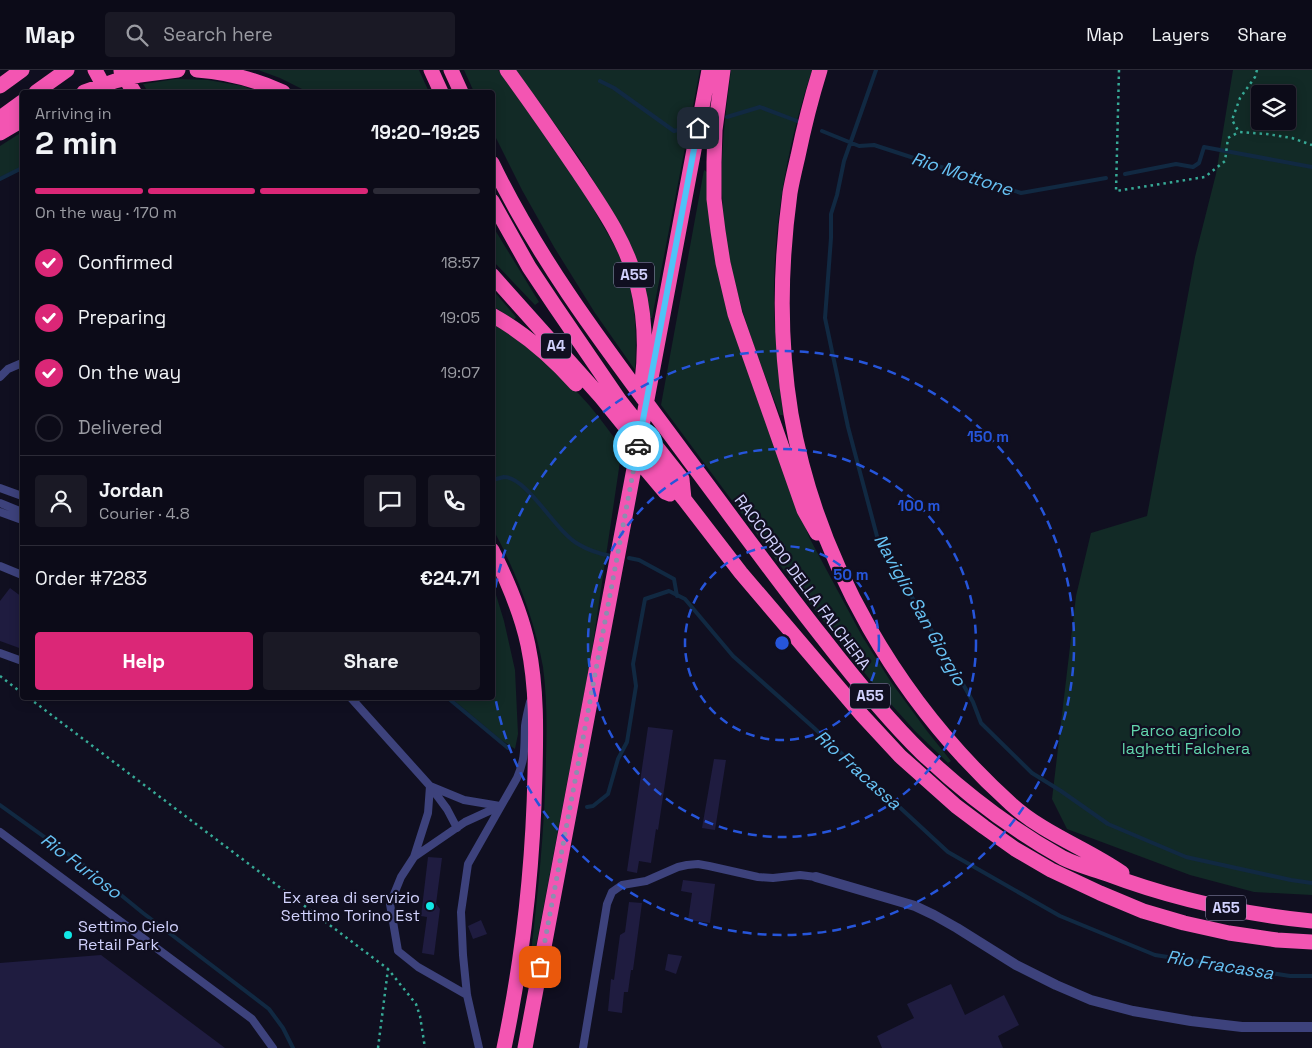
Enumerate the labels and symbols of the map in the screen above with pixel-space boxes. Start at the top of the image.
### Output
pin [677,107,719,149]
water label: Rio Mottone [909,146,1017,201]
road number: A55 [614,262,654,288]
road number: A4 [541,334,571,358]
courier [613,421,663,471]
text: 150 m [967,427,1009,446]
street label: RACCORDO DELLA FALCHERA [730,490,875,674]
text: 100 m [898,496,940,515]
water label: Naviglio San Giorgio [869,530,972,690]
text: 50 m [833,565,869,584]
centre of rings [773,634,791,652]
road number: A55 [850,684,890,708]
park label: Parco agricolo laghetti Falchera [1122,720,1250,759]
water label: Rio Fracassa [810,725,907,815]
water label: Rio Furioso [36,828,127,904]
place label: Ex area di servizio Settimo Torino Est [281,887,420,926]
road number: A55 [1206,896,1246,920]
marker: Ex area di servizio Settimo Torino Est [424,900,436,912]
place label: Settimo Cielo Retail Park [78,916,179,955]
marker: Settimo Cielo Retail Park [62,929,74,941]
water label: Rio Fracassa [1165,945,1276,984]
pin [519,946,561,988]

